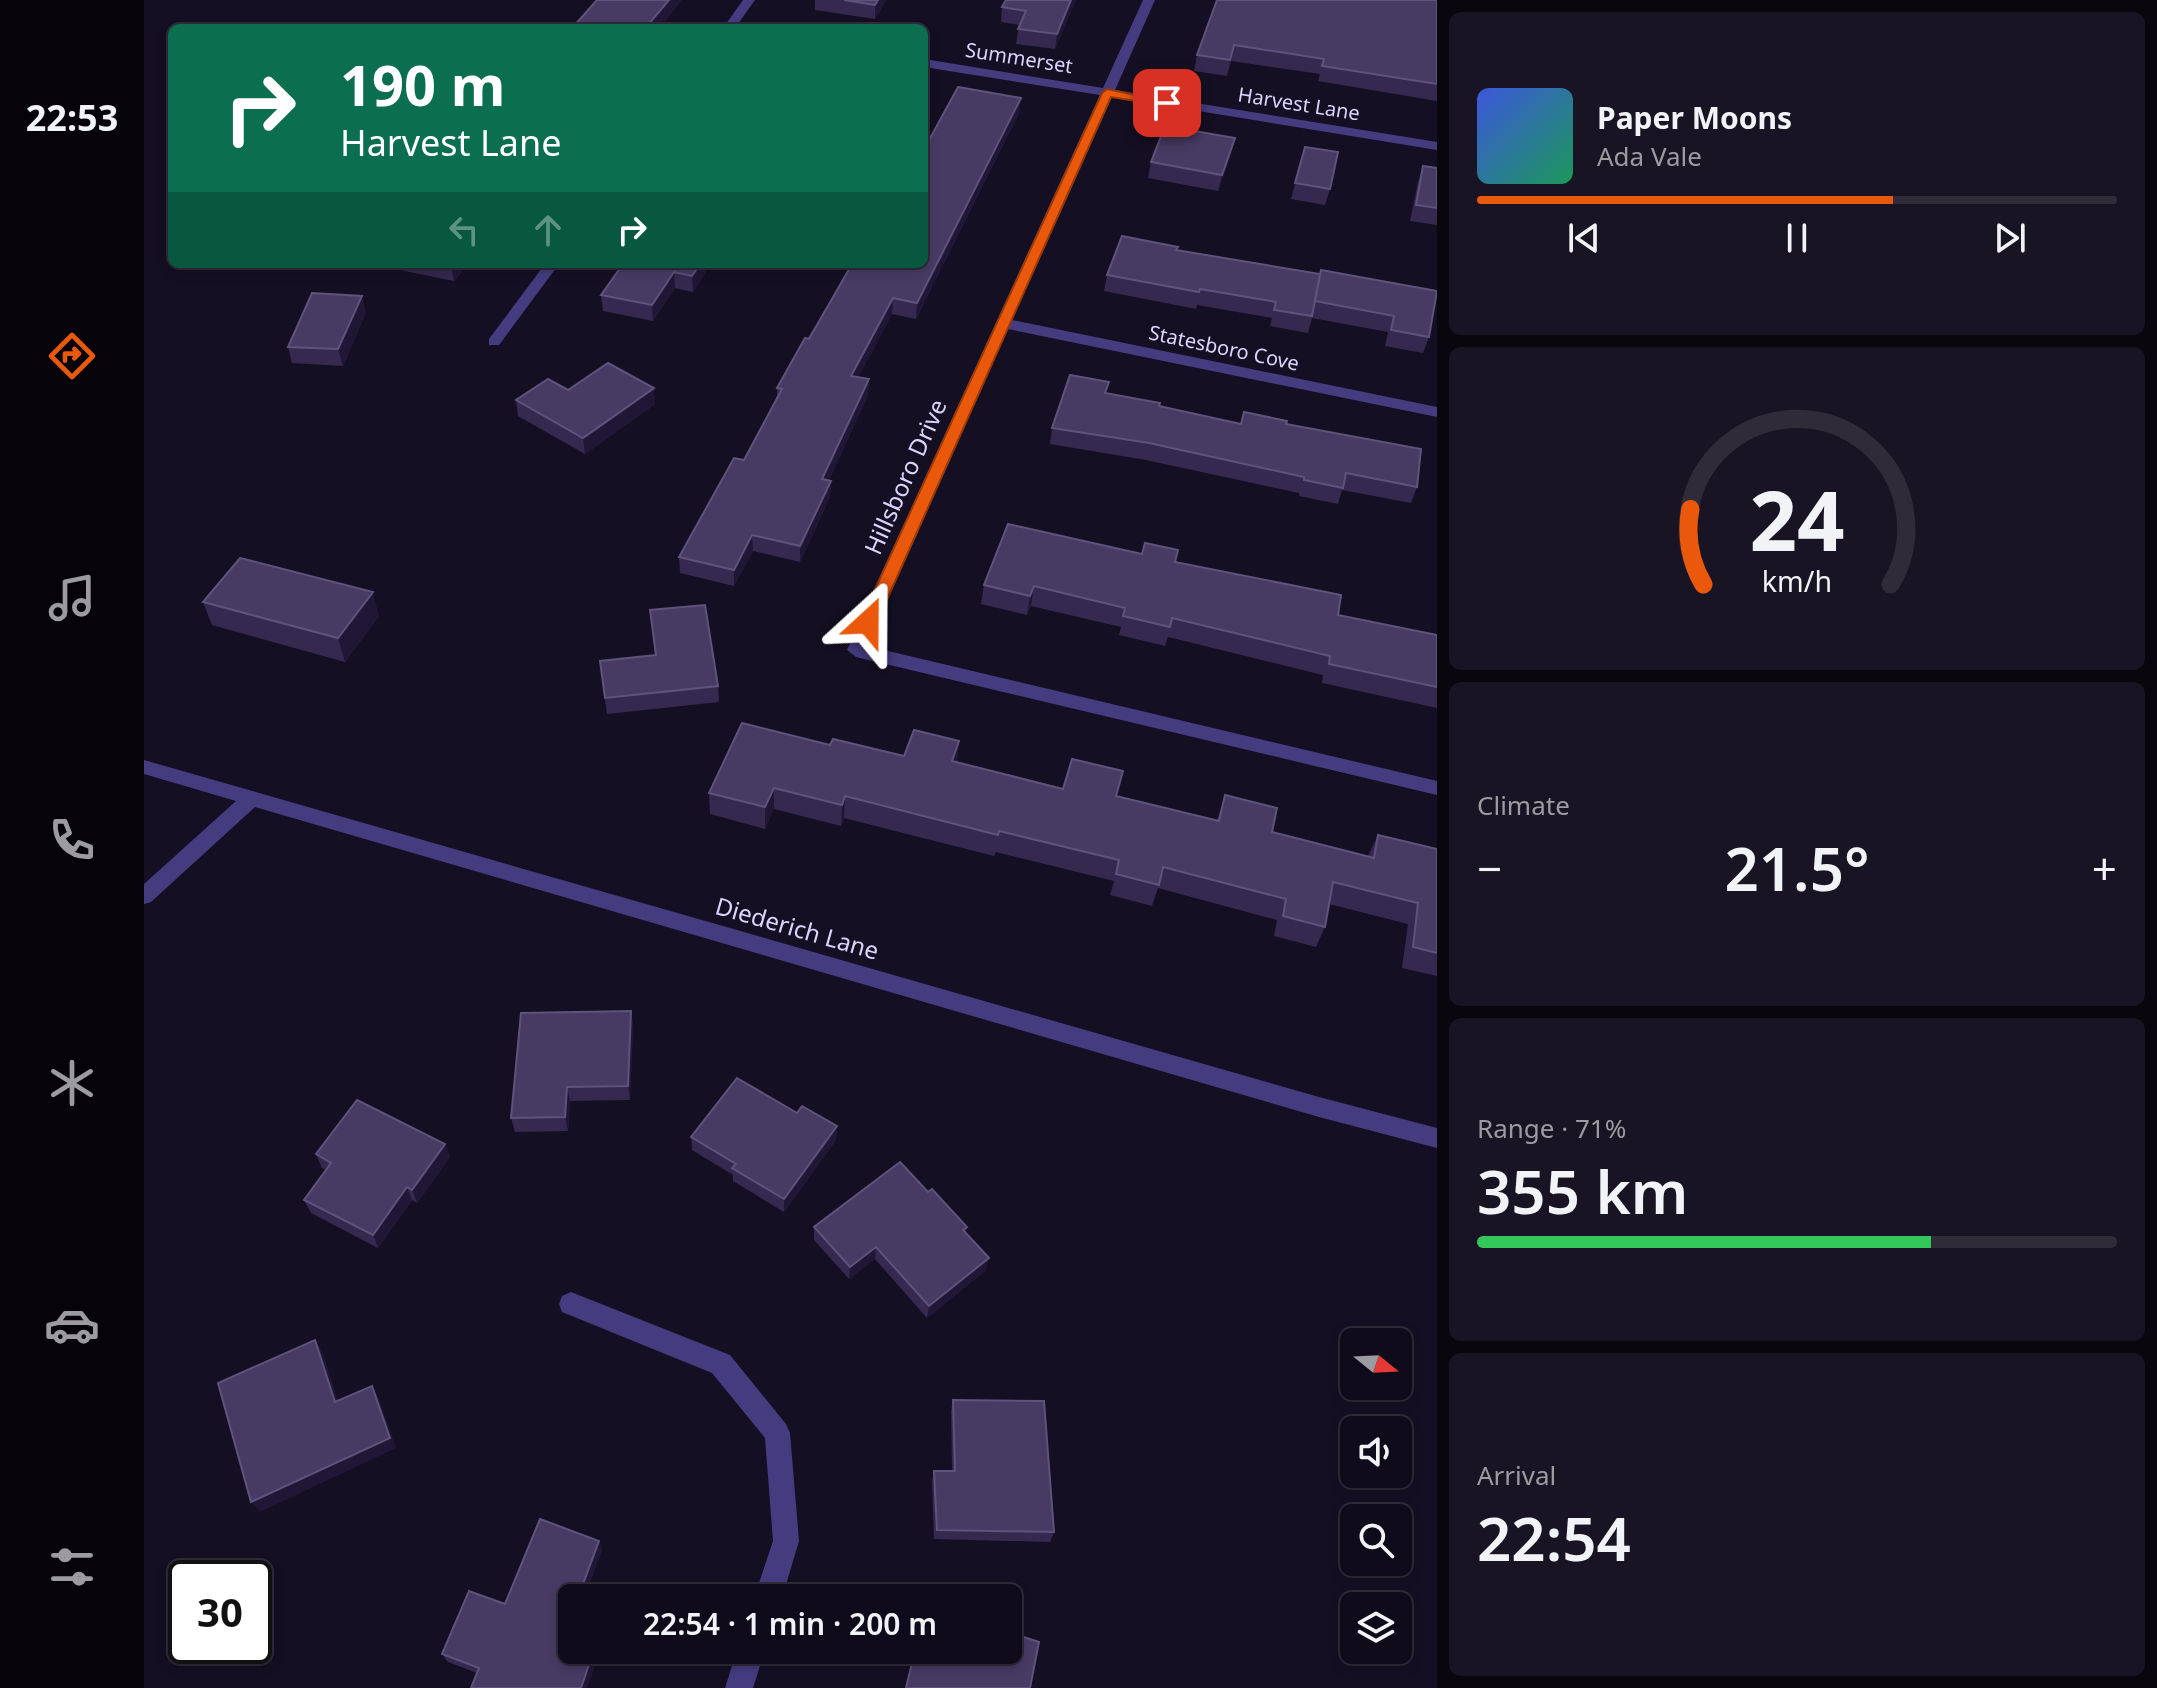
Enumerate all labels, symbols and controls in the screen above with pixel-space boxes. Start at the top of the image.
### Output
street label: Summerset [963,36,1075,79]
text: 190 m [340,46,505,122]
icon: right [208,56,312,160]
pin [1133,69,1201,137]
icon: arrive [1145,81,1189,125]
street label: Harvest Lane [1236,81,1362,126]
text: 22:53 [26,93,118,142]
text: Paper Moons [1597,97,1792,138]
text: Harvest Lane [340,118,562,167]
text: Ada Vale [1597,138,1702,174]
icon: left [442,208,486,252]
icon: ahead [526,208,570,252]
icon: right [610,208,654,252]
icon: previous [1562,216,1606,260]
icon: pause [1775,216,1819,260]
icon: next [1988,216,2032,260]
street label: Statesboro Cove [1147,318,1302,377]
icon: directions [44,328,100,384]
street label: Hillsboro Drive [856,394,954,559]
text: 24 [1749,461,1845,574]
text: km/h [1762,561,1832,600]
icon: music [44,570,100,626]
position arrow [826,580,910,664]
text: Climate [1477,787,1570,823]
icon: phone [44,812,100,868]
text: 21.5° [1724,827,1870,909]
text: − [1477,838,1502,898]
text: + [2092,838,2117,898]
street label: Diederich Lane [712,888,883,967]
icon: climate [44,1055,100,1111]
text: Range · 71% [1477,1110,1626,1146]
text: 355 km [1477,1150,1688,1232]
icon: car [44,1297,100,1353]
north arrow [1340,1328,1412,1400]
map controls [1340,1328,1412,1664]
button: sound [1340,1416,1412,1488]
text: Arrival [1477,1457,1556,1493]
text: 22:54 [1477,1497,1631,1579]
button: search [1340,1504,1412,1576]
icon: filters [44,1539,100,1595]
speed limit sign: 30 [168,1560,272,1664]
button: layers [1340,1592,1412,1664]
text: 22:54 · 1 min · 200 m [643,1603,937,1644]

